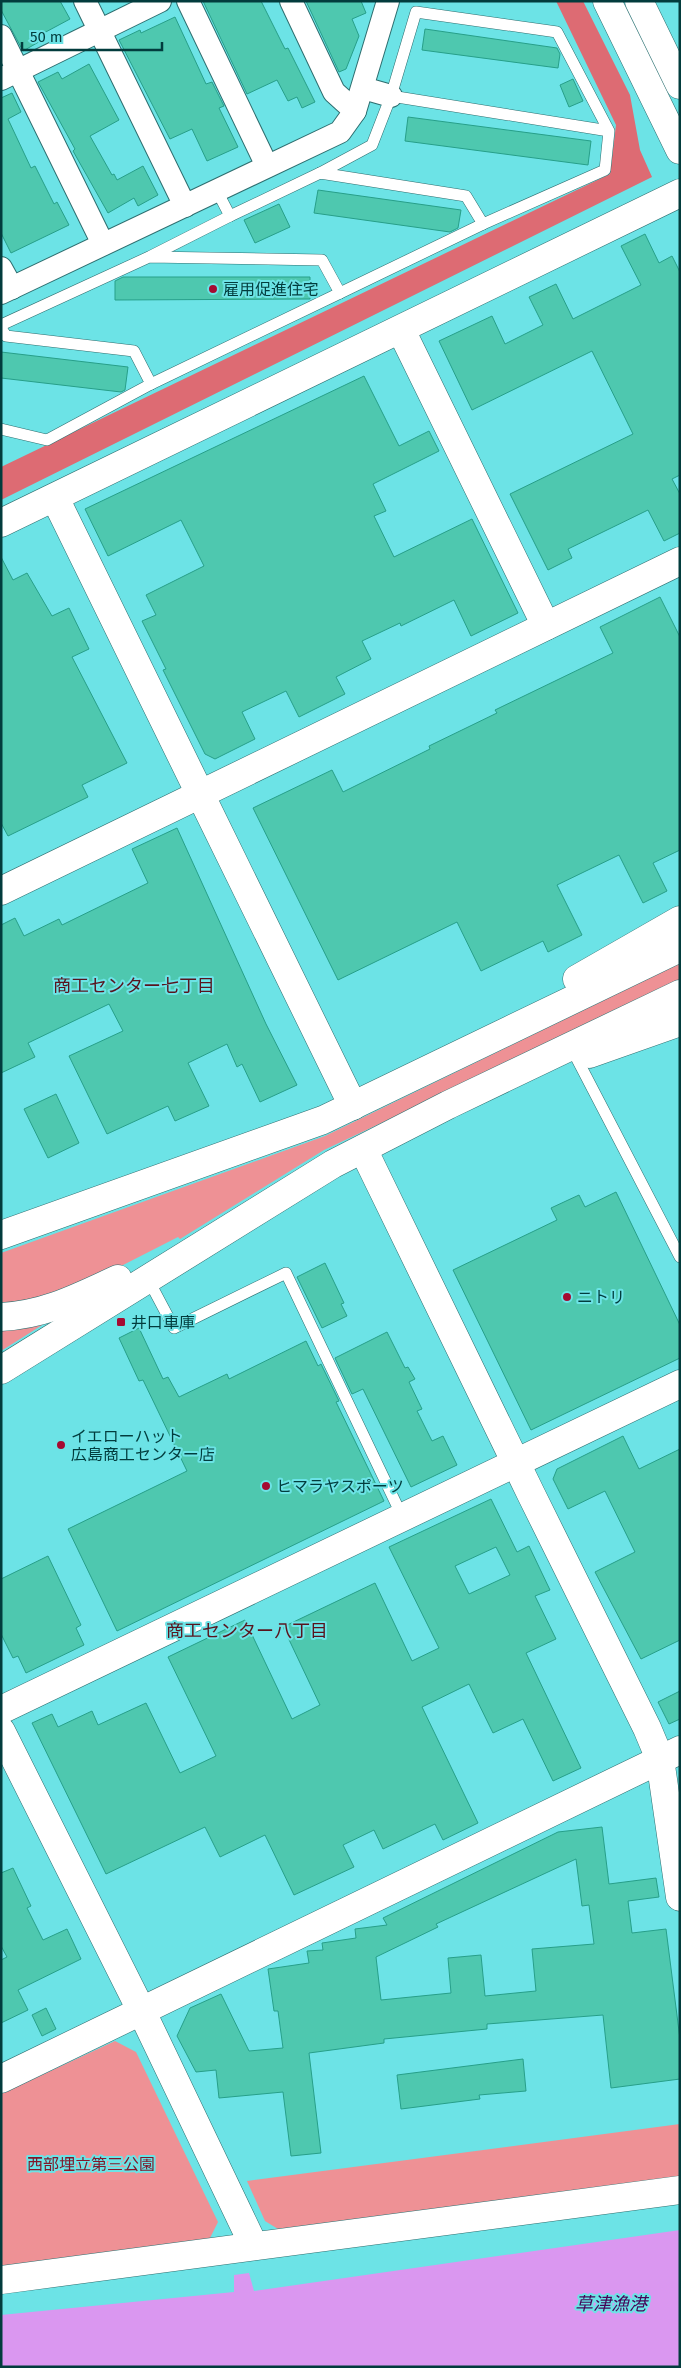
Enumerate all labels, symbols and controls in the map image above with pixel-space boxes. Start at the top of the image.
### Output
scale bar [22,20,162,52]
text: 50 m [30,28,63,46]
place label: 雇用促進住宅 [223,280,319,299]
marker: 雇用促進住宅 [207,283,219,295]
district label: 商工センター七丁目 [53,975,215,997]
place label: ニトリ [577,1288,625,1307]
marker: ニトリ [561,1291,573,1303]
place label: 井口車庫 [131,1313,195,1332]
marker: 井口車庫 [115,1316,127,1328]
place label: イエローハット 広島商工センター店 [71,1427,215,1464]
marker: イエローハット 広島商工センター店 [55,1439,67,1451]
place label: ヒマラヤスポーツ [276,1477,404,1496]
marker: ヒマラヤスポーツ [260,1480,272,1492]
district label: 商工センター八丁目 [166,1620,328,1642]
park label: 西部埋立第三公園 [27,2155,155,2174]
water label: 草津漁港 [575,2293,650,2315]

